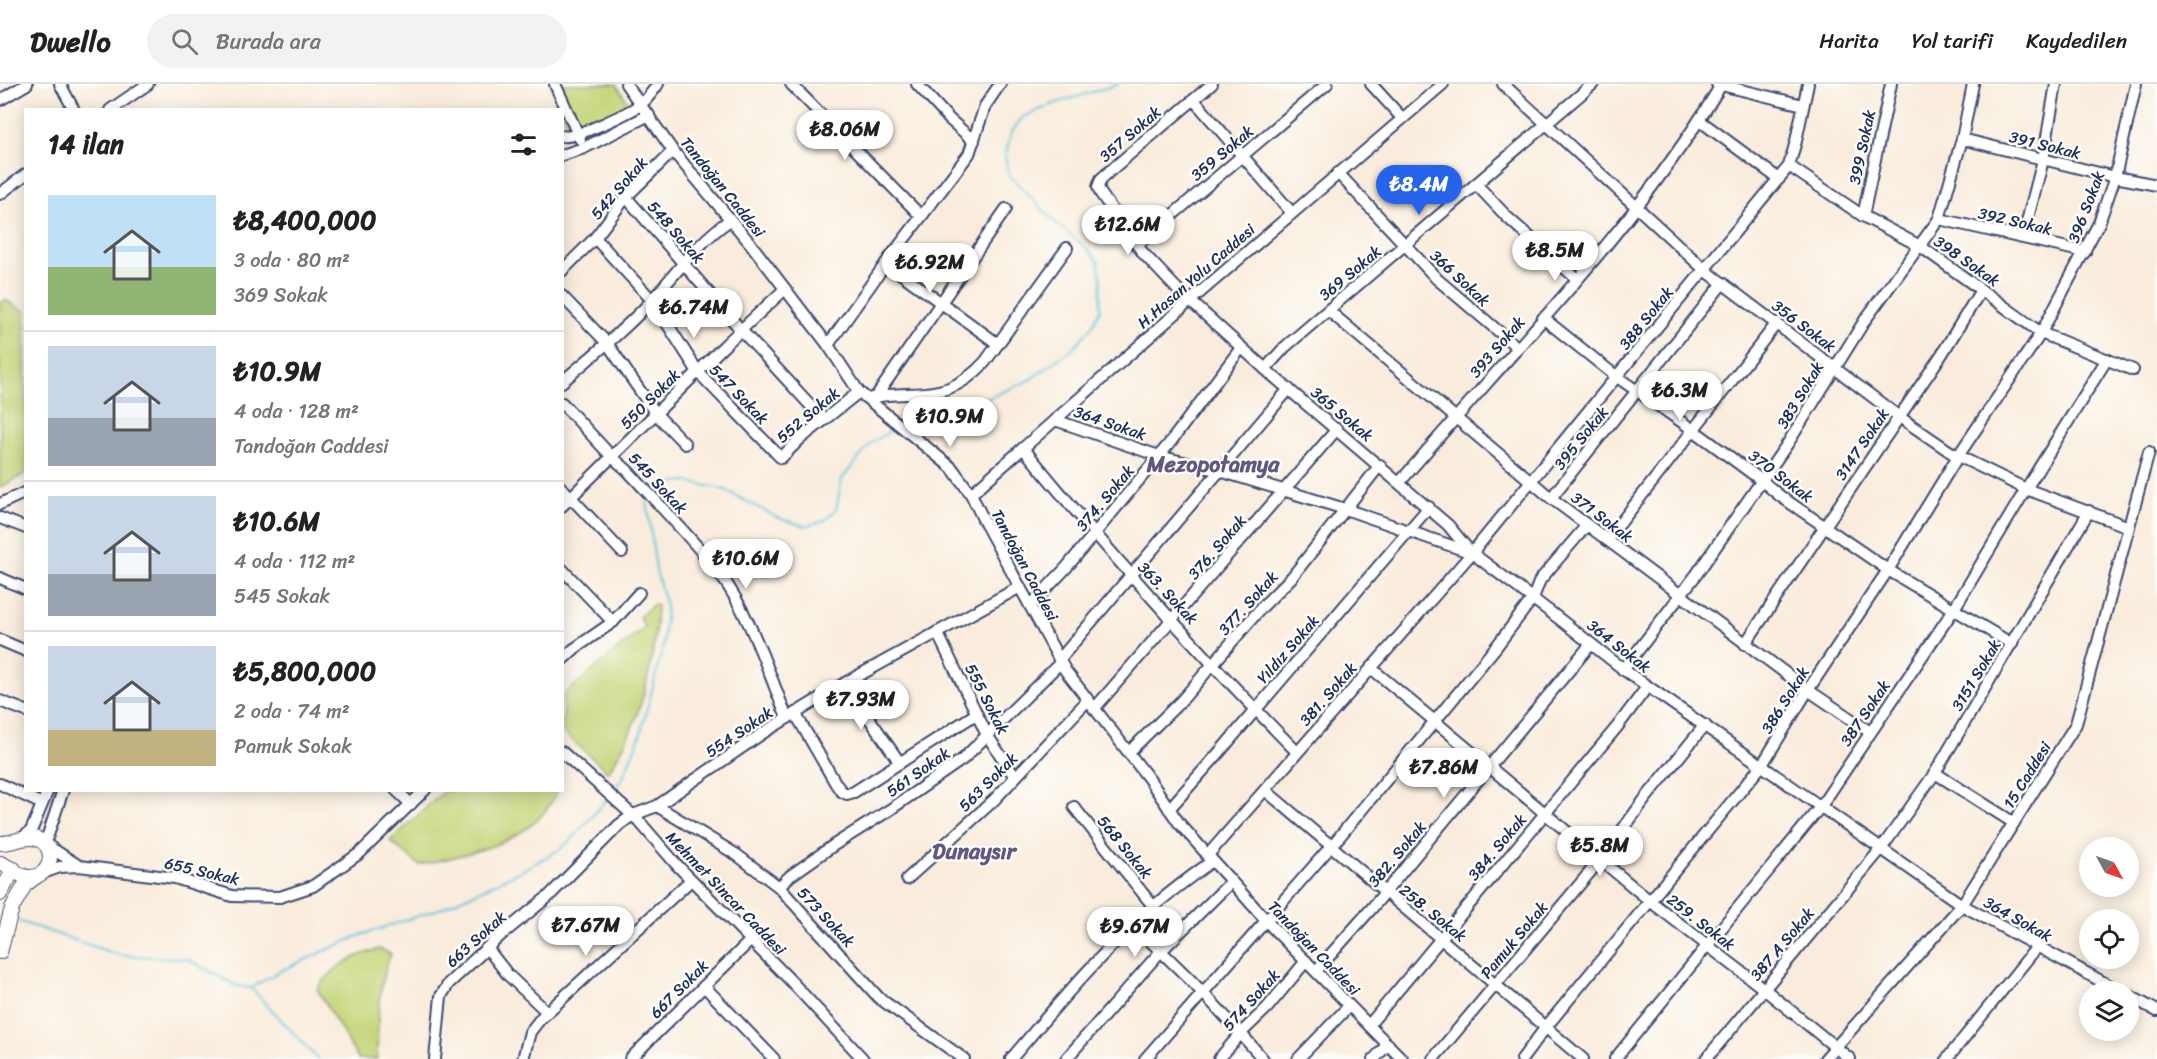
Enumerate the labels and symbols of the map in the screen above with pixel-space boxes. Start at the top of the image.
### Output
street label: 357 Sokak [1092,98,1168,170]
street label: 399 Sokak [1840,106,1884,187]
pin: ₺8.06M [796,110,894,161]
street label: 359 Sokak [1184,117,1261,188]
street label: 391 Sokak [2006,122,2084,168]
street label: Tandoğan Caddesi [673,130,774,245]
street label: 542 Sokak [583,149,655,226]
pin: ₺8.4M [1377,165,1461,216]
street label: 396 Sokak [2059,166,2113,247]
street label: 548 Sokak [640,194,712,271]
street label: 392 Sokak [1975,198,2055,244]
pin: ₺12.6M [1079,205,1177,256]
street label: H.Hasan Yolu Caddesi [1130,216,1262,336]
street label: 398 Sokak [1928,227,2007,295]
pin: ₺8.5M [1513,231,1597,282]
street label: 369 Sokak [1312,237,1388,308]
street label: 366 Sokak [1423,242,1497,314]
pin: ₺6.92M [881,243,979,294]
street label: 388 Sokak [1611,279,1681,356]
pin: ₺6.74M [645,288,743,339]
street label: 356 Sokak [1765,292,1843,360]
street label: 393 Sokak [1462,309,1533,385]
street label: 383 Sokak [1768,355,1832,434]
street label: 547 Sokak [702,356,776,432]
street label: 550 Sokak [613,361,688,436]
pin: ₺6.3M [1638,371,1722,422]
street label: 552 Sokak [770,379,847,451]
street label: 365 Sokak [1304,379,1380,450]
pin: ₺10.9M [901,397,999,448]
street label: 364 Sokak [1070,397,1151,449]
street label: 395 Sokak [1546,399,1616,477]
street label: 3147 Sokak [1827,401,1897,486]
street label: 370 Sokak [1742,442,1820,511]
street label: 545 Sokak [621,445,695,521]
district label: Mezopotamya [1146,445,1280,484]
street label: 374. Sokak [1068,458,1142,538]
street label: 371 Sokak [1564,484,1640,551]
street label: Tandoğan Caddesi [983,504,1067,627]
street label: 376. Sokak [1180,507,1254,586]
pin: ₺10.6M [697,539,795,590]
street label: 363. Sokak [1131,554,1206,632]
street label: 377. Sokak [1211,563,1286,642]
street label: Yıldız Sokak [1249,608,1327,690]
street label: 364 Sokak [1580,611,1658,681]
street label: 3151 Sokak [1943,633,2009,717]
street label: 381. Sokak [1292,655,1365,733]
street label: 555 Sokak [957,658,1018,740]
street label: 386 Sokak [1753,660,1817,739]
street label: 387 Sokak [1832,673,1898,752]
pin: ₺7.93M [812,680,910,731]
street label: 554 Sokak [699,698,779,766]
street label: 15 Caddesi [1995,735,2059,814]
street label: 561 Sokak [880,739,957,805]
street label: 563 Sokak [951,745,1025,819]
pin: ₺7.86M [1395,748,1493,799]
street label: 384. Sokak [1460,806,1534,887]
street label: 568 Sokak [1090,808,1160,886]
street label: 382. Sokak [1360,814,1434,894]
street label: Mehmet Sincar Caddesi [659,824,794,963]
pin: ₺5.8M [1558,826,1642,877]
district label: Dunaysır [932,832,1018,871]
north arrow [2079,837,2139,897]
street label: 655 Sokak [162,848,243,894]
street label: 258. Sokak [1392,876,1474,950]
street label: 573 Sokak [790,880,863,955]
street label: 259. Sokak [1660,886,1742,959]
street label: 364 Sokak [1978,888,2058,950]
street label: Tandoğan Caddesi [1261,893,1368,1003]
street label: Pamuk Sokak [1473,894,1556,985]
street label: 387 A Sokak [1742,900,1822,988]
street label: 663 Sokak [439,903,514,975]
pin: ₺7.67M [537,906,635,957]
pin: ₺9.67M [1086,907,1184,958]
street label: 667 Sokak [642,952,716,1026]
street label: 574 Sokak [1215,962,1288,1038]

